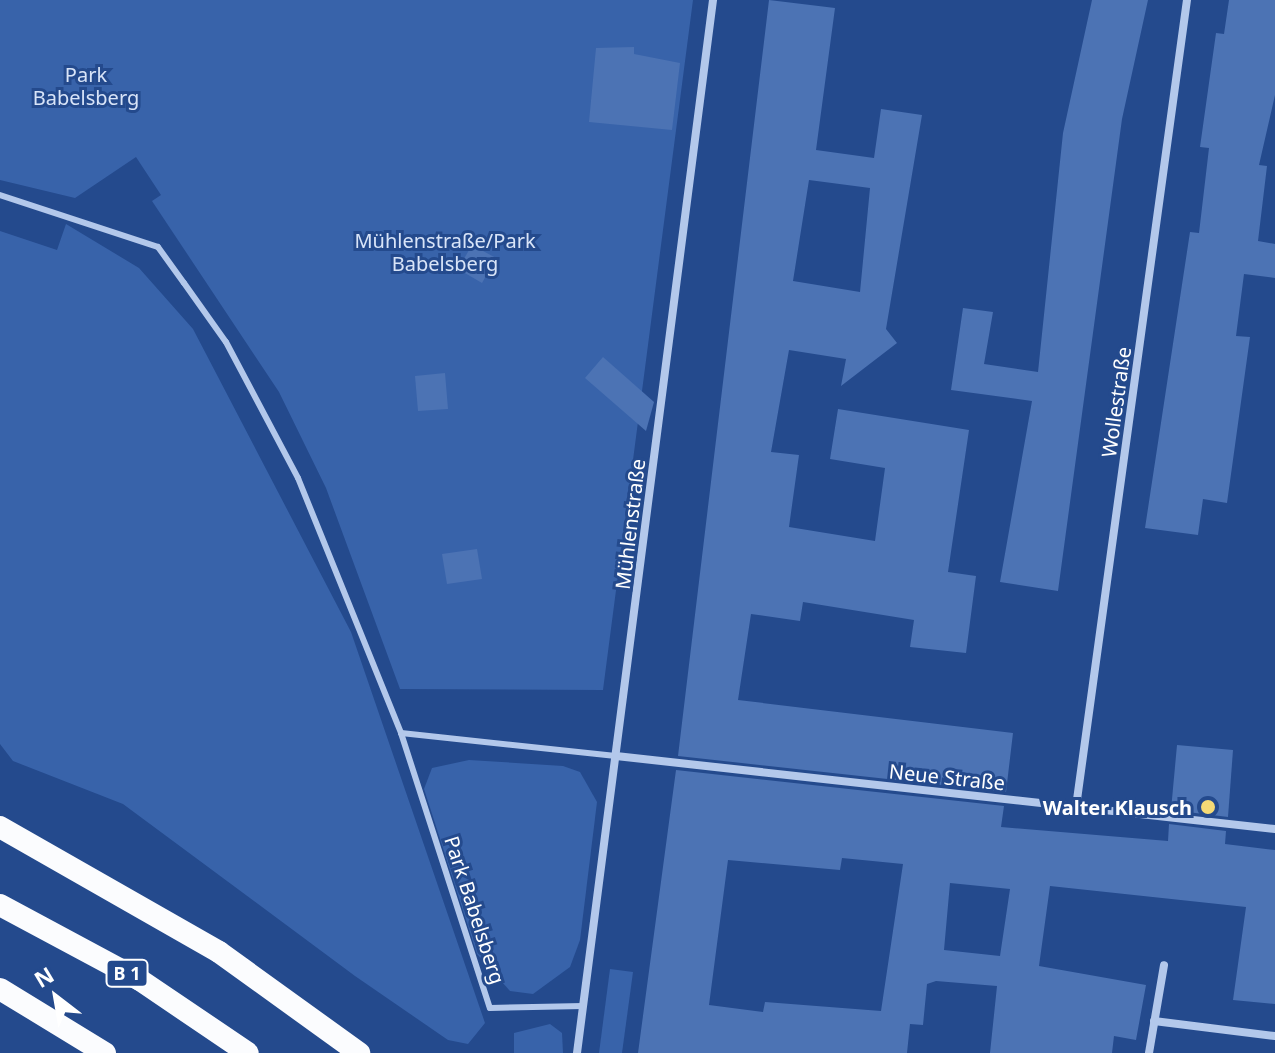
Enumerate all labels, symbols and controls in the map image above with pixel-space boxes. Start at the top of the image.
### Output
park label: Park Babelsberg [33,62,139,109]
park label: Mühlenstraße/Park Babelsberg [354,228,536,275]
street label: Wollestraße [1096,345,1136,459]
street label: Mühlenstraße [610,457,650,591]
street label: Neue Straße [888,759,1006,795]
place label: Walter Klausch [1043,795,1192,819]
marker: Walter Klausch [1199,798,1217,816]
street label: Park Babelsberg [440,833,510,987]
north arrow [16,957,96,1037]
text: N [28,959,59,994]
road number: B 1 [105,959,149,987]

